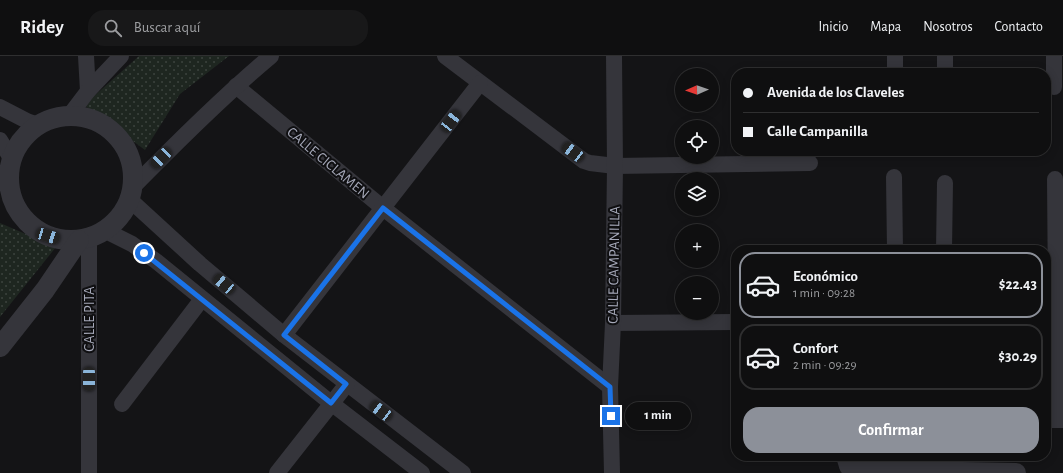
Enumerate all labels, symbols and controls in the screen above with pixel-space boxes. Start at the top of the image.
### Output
search box [88,10,368,46]
icon: search [102,17,124,39]
text: Ridey [20,18,64,37]
text: Buscar aquí [134,20,200,35]
text: Inicio [818,20,848,34]
text: Mapa [870,20,901,34]
text: Nosotros [923,20,973,34]
text: Contacto [995,20,1043,34]
north arrow [675,68,719,112]
map controls [675,68,719,320]
text: Avenida de los Claveles [767,85,904,100]
car [439,108,463,134]
button: locate [675,120,719,164]
street label: CALLE CICLAMEN [284,124,372,202]
text: Calle Campanilla [767,124,868,139]
car [560,140,586,164]
car [148,145,174,171]
button: layers [675,172,719,216]
street label: CALLE CAMPANILLA [605,206,623,324]
button: + [675,224,719,268]
car [35,227,61,245]
route start [135,244,153,262]
icon: car [745,267,781,303]
text: Económico [793,269,858,284]
car [211,272,237,296]
button: − [675,276,719,320]
text: $22.43 [999,277,1037,292]
street label: CALLE PITA [82,286,97,352]
text: 1 min · 09:28 [793,287,855,300]
icon: car [745,339,781,375]
text: Confort [793,341,838,356]
text: $30.29 [998,349,1037,364]
text: 2 min · 09:29 [793,359,857,372]
car [83,367,95,391]
car [368,399,394,423]
callout: 1 min [625,402,691,430]
route end [602,407,620,425]
button: Confirmar [743,407,1039,453]
text: 1 min [644,409,672,422]

